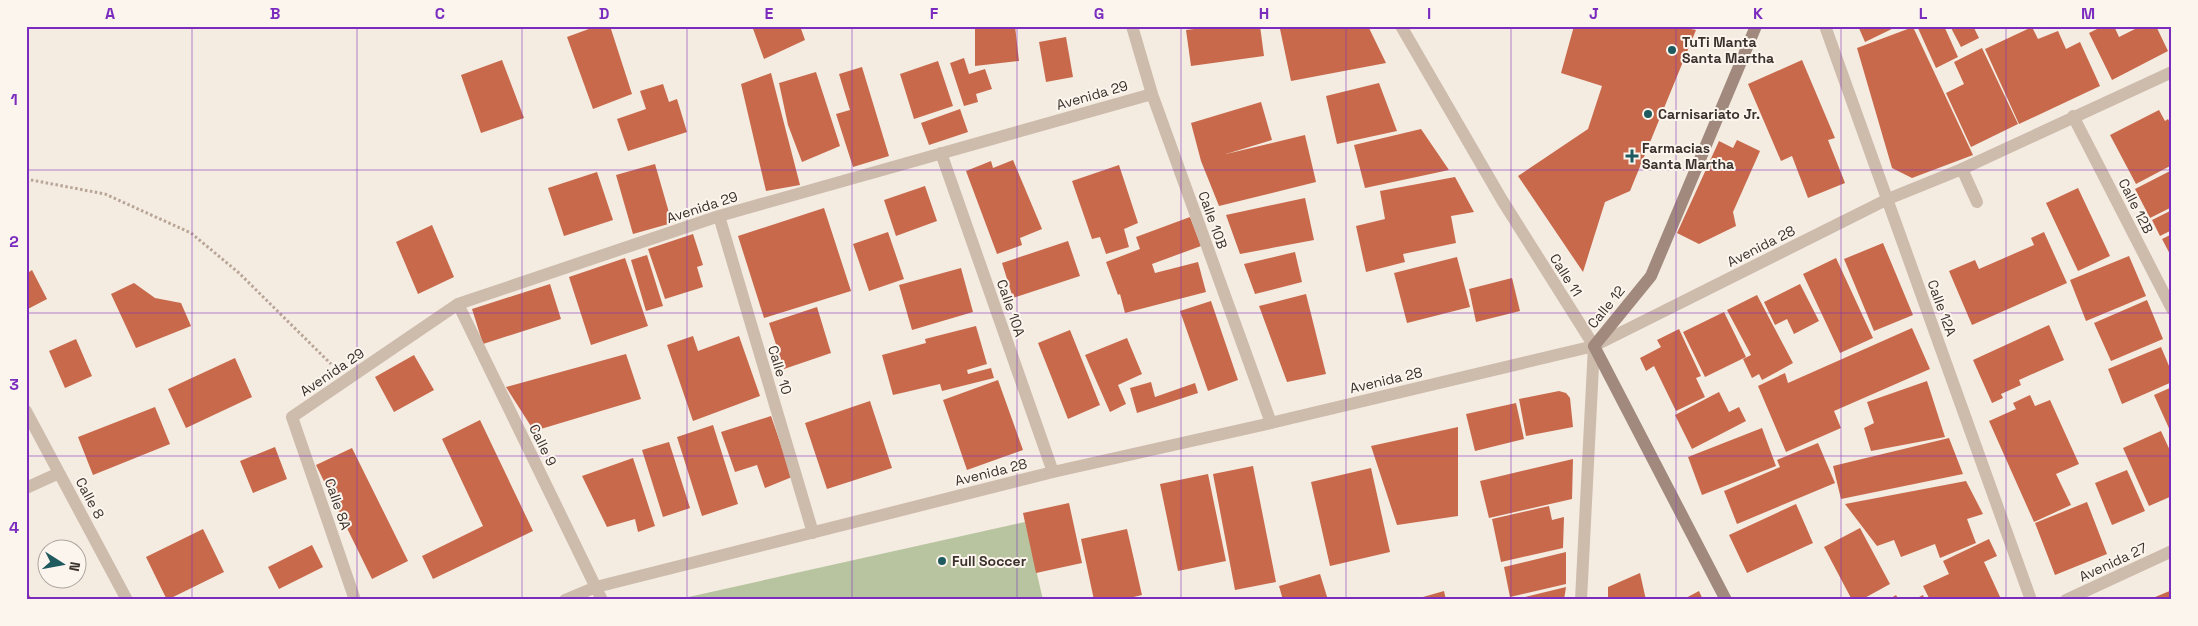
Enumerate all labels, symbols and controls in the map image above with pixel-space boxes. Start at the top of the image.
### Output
text: A [105,3,115,24]
text: B [270,3,280,24]
text: C [435,3,445,24]
text: D [599,3,609,24]
text: E [765,3,774,24]
text: F [930,3,939,24]
text: G [1094,3,1104,24]
text: H [1259,3,1269,24]
text: I [1427,3,1431,24]
text: J [1589,3,1599,24]
text: K [1753,3,1763,24]
text: L [1919,3,1928,24]
text: M [2081,3,2095,24]
place label: TuTi Manta Santa Martha [1682,33,1774,67]
marker: TuTi Manta Santa Martha [1666,44,1678,56]
street label: Avenida 29 [1054,76,1130,114]
text: 1 [10,89,18,110]
place label: Carnisariato Jr. [1658,105,1760,123]
marker: Carnisariato Jr. [1642,108,1654,120]
place label: Farmacias Santa Martha [1642,139,1734,173]
marker: Farmacias Santa Martha [1626,150,1638,162]
street label: Calle 12B [2115,175,2157,237]
street label: Avenida 29 [664,187,740,227]
street label: Calle 10B [1194,189,1232,251]
street label: Avenida 28 [1724,221,1798,271]
text: 2 [9,231,19,252]
street label: Calle 11 [1546,250,1586,300]
street label: Calle 10A [993,277,1029,339]
street label: Calle 12A [1923,277,1961,339]
street label: Calle 12 [1583,282,1629,332]
street label: Calle 10 [764,343,796,397]
street label: Avenida 29 [296,344,368,400]
street label: Avenida 28 [1348,363,1424,397]
text: 3 [9,374,19,395]
street label: Calle 9 [525,421,561,469]
street label: Avenida 28 [953,454,1029,490]
street label: Calle 8 [72,474,109,522]
street label: Calle 8A [321,476,355,532]
text: 4 [9,517,19,538]
north arrow [38,538,88,588]
street label: Avenida 27 [2076,538,2150,586]
place label: Full Soccer [952,552,1027,570]
marker: Full Soccer [936,555,948,567]
text: N [65,560,84,573]

